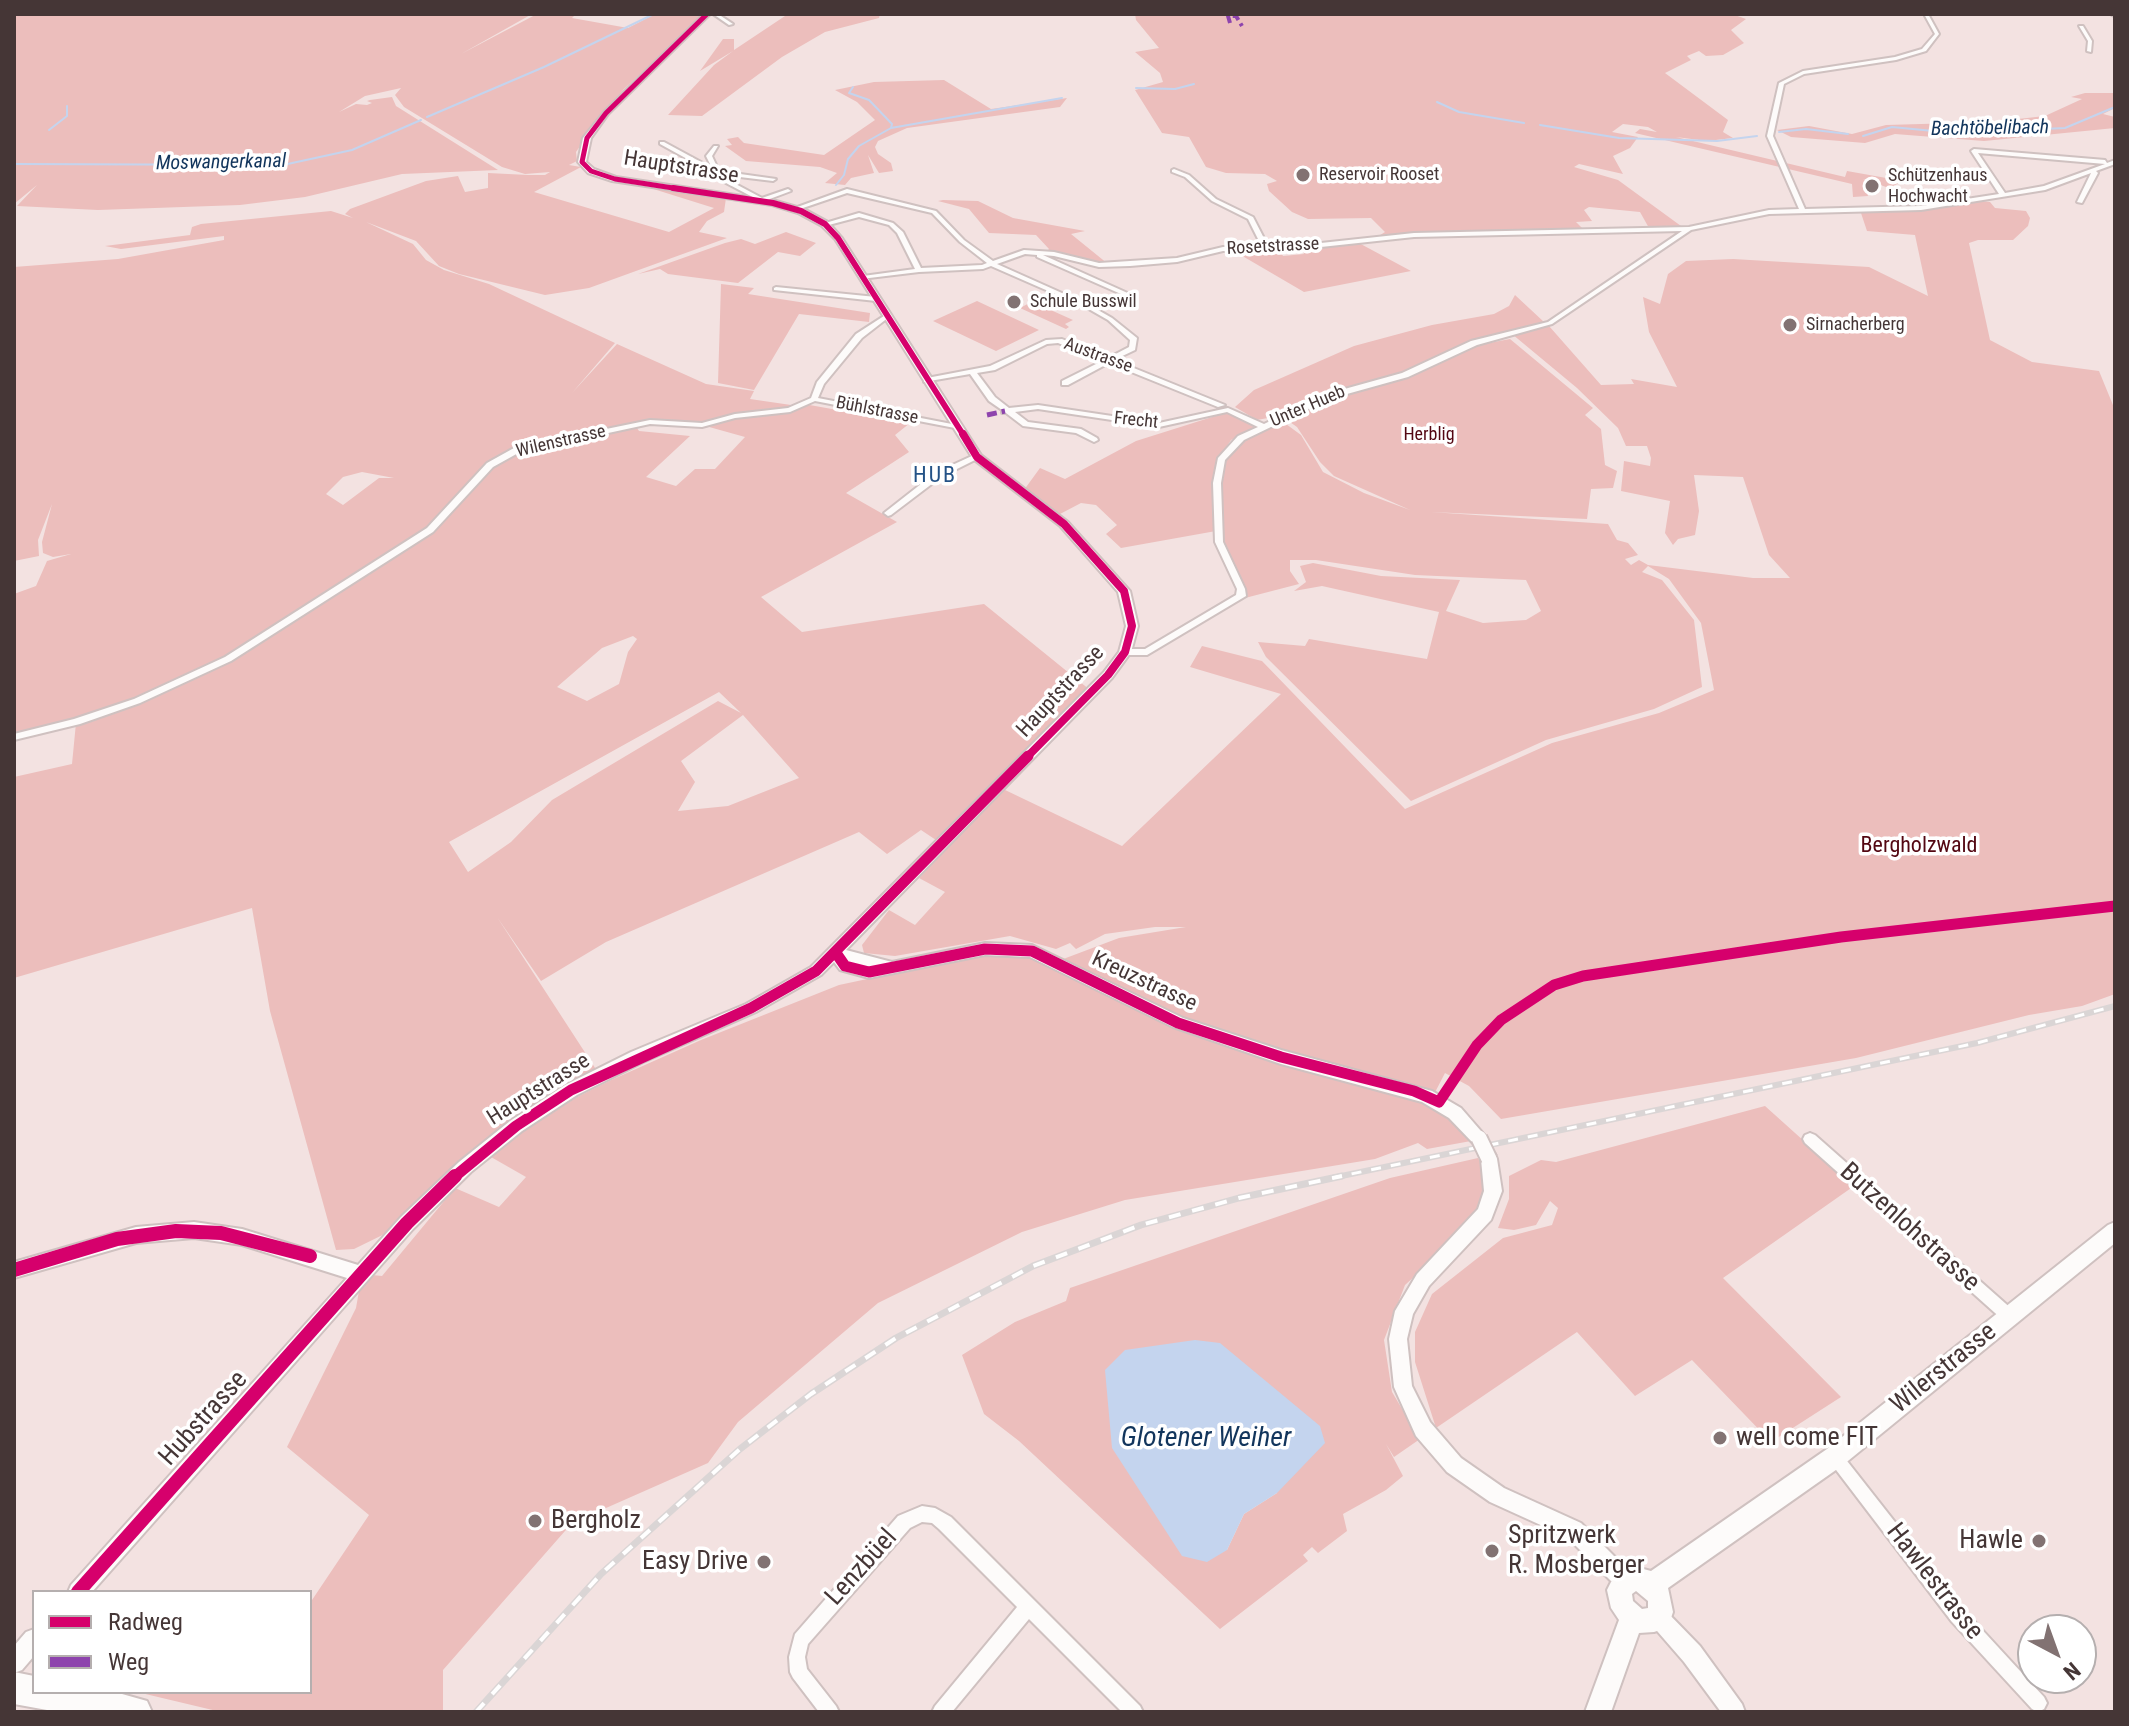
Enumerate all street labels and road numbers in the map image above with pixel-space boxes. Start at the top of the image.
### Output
street label: Hauptstrasse [622,146,740,190]
street label: Rosetstrasse [1226,234,1320,260]
street label: Austrasse [1061,334,1135,378]
street label: Unter Hueb [1267,382,1349,432]
street label: Bühlstrasse [834,392,920,430]
street label: Frecht [1113,408,1159,434]
street label: Wilenstrasse [514,421,608,463]
street label: Hauptstrasse [1012,641,1110,743]
street label: Kreuzstrasse [1087,946,1201,1018]
street label: Hauptstrasse [483,1048,595,1132]
street label: Butzenlohstrasse [1833,1157,1985,1299]
street label: Wilerstrasse [1885,1317,2003,1421]
street label: Hubstrasse [153,1365,255,1473]
street label: Hawlestrasse [1879,1518,1989,1646]
street label: Lenzbüel [820,1523,904,1613]

